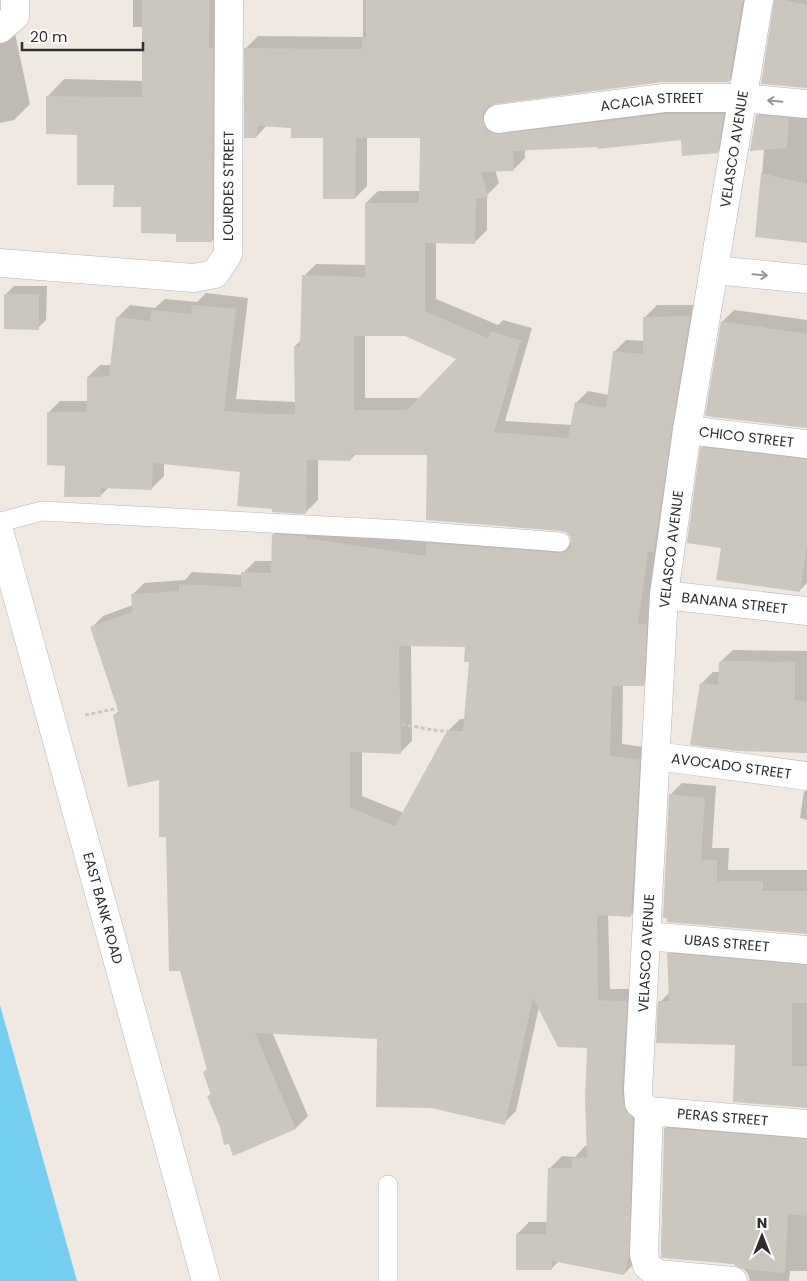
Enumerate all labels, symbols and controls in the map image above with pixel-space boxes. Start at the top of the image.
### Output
scale bar [22,20,144,52]
text: 20 m [30,26,68,47]
street label: ACACIA STREET [599,88,704,116]
street label: VELASCO AVENUE [715,89,753,209]
one-way arrow [767,96,783,106]
street label: LOURDES STREET [218,130,238,241]
one-way arrow [752,270,768,280]
street label: CHICO STREET [698,421,796,452]
street label: VELASCO AVENUE [654,489,688,609]
street label: BANANA STREET [680,587,789,619]
street label: AVOCADO STREET [670,748,793,784]
street label: EAST BANK ROAD [78,850,128,966]
street label: VELASCO AVENUE [633,893,659,1013]
street label: UBAS STREET [683,929,771,957]
street label: PERAS STREET [676,1103,769,1131]
north arrow [737,1211,787,1261]
text: N [757,1213,767,1233]

